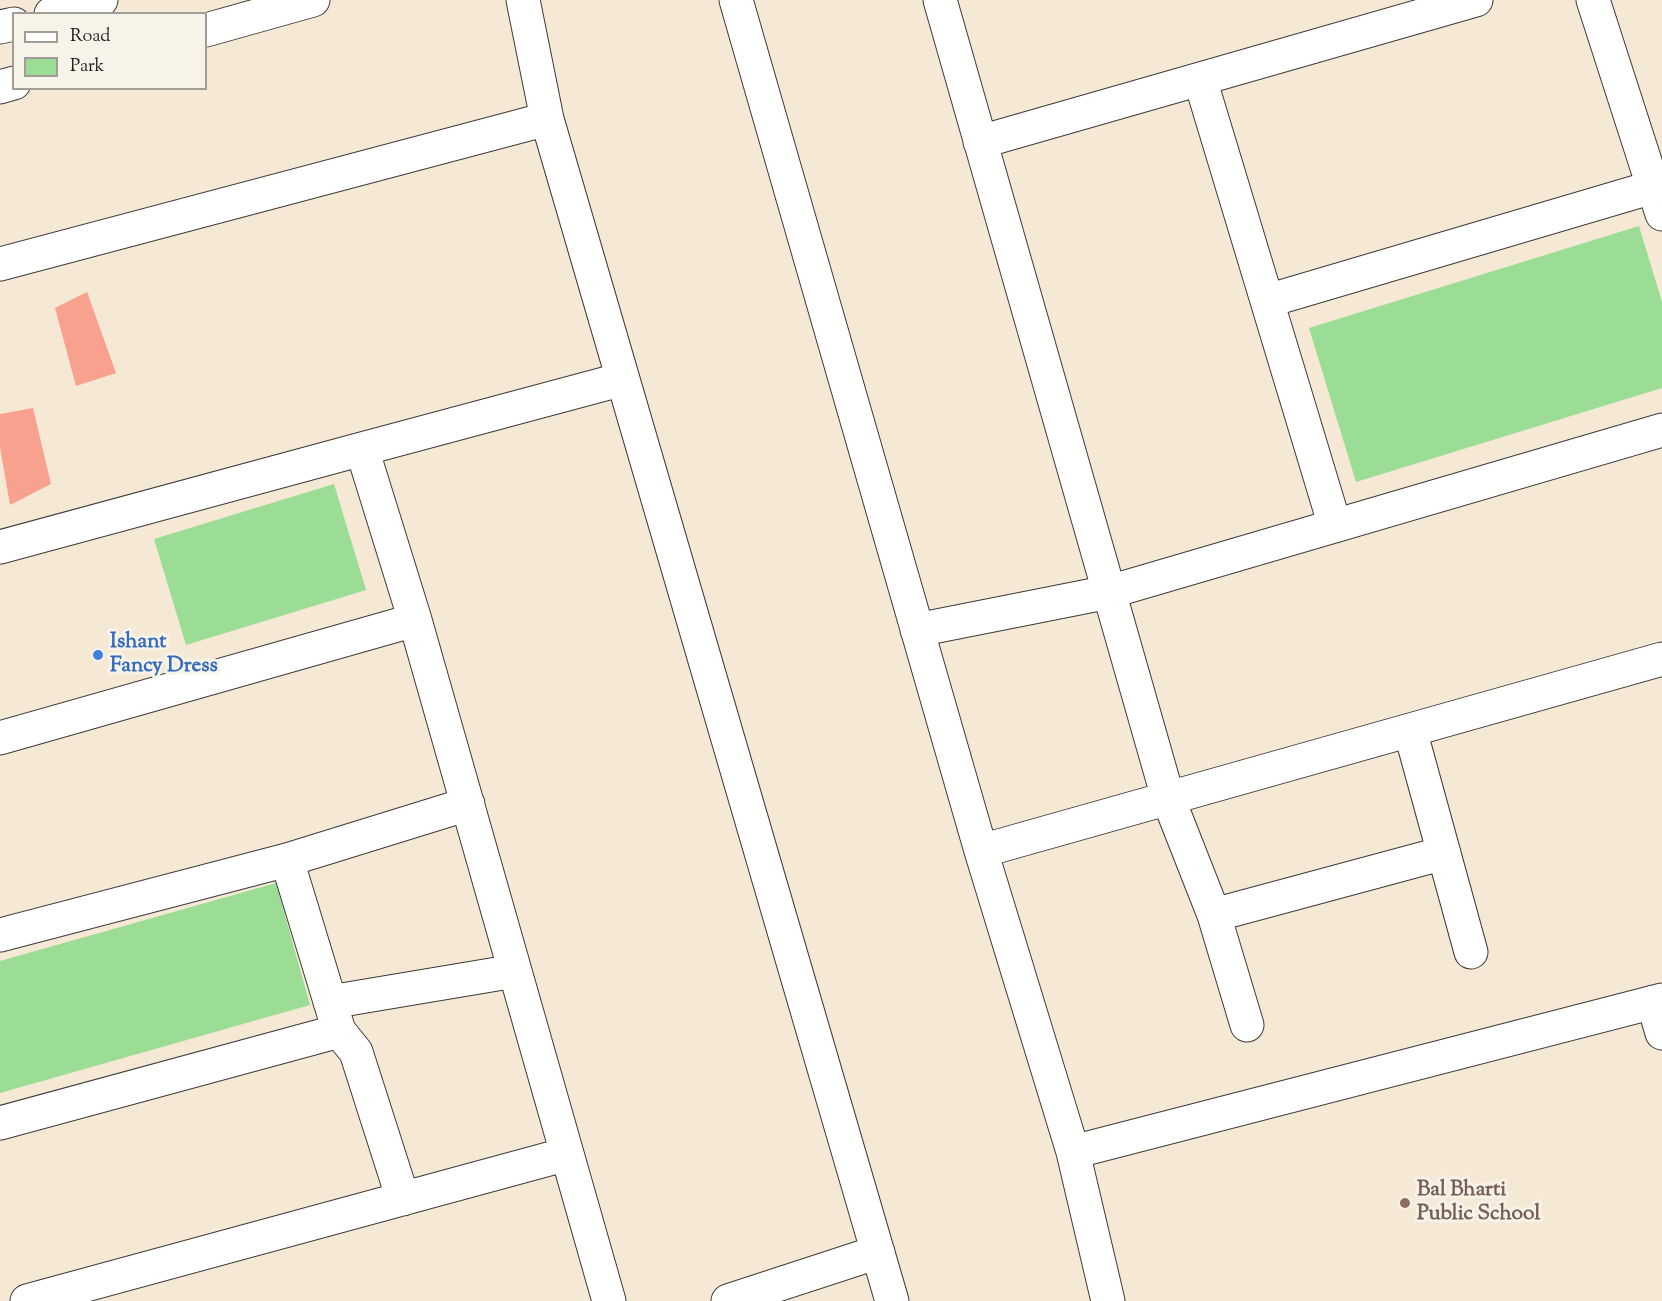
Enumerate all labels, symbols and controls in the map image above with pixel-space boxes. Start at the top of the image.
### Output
legend [12,12,207,90]
text: Road [70,24,110,50]
text: Park [70,54,104,80]
place label: Ishant Fancy Dress [110,630,218,680]
marker: Ishant Fancy Dress [91,648,105,662]
place label: Bal Bharti Public School [1417,1178,1540,1228]
marker: Bal Bharti Public School [1398,1196,1412,1210]

